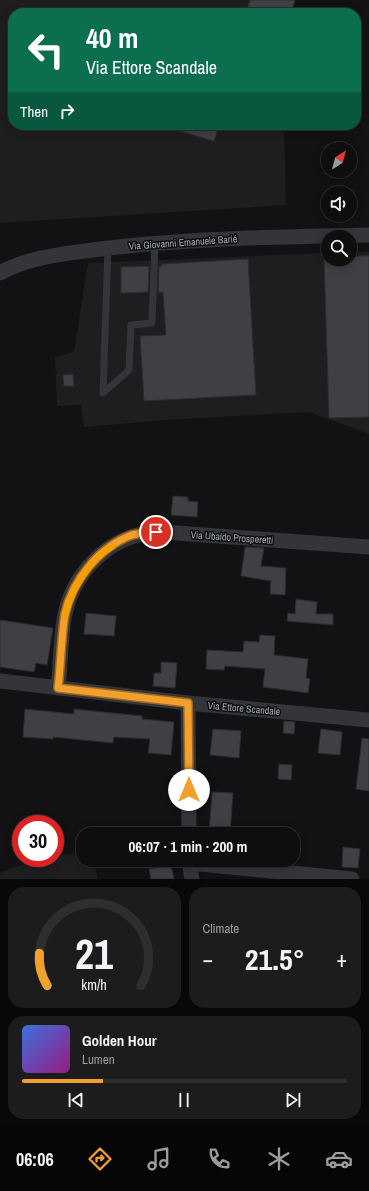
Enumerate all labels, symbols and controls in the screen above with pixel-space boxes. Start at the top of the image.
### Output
text: 40 m [86,19,138,57]
icon: left [20,24,72,76]
text: Via Ettore Scandale [86,55,217,80]
icon: right [56,100,78,122]
text: Then [20,101,48,122]
north arrow [321,142,357,178]
map controls [321,142,357,266]
button: sound [321,186,357,222]
button: search [321,230,357,266]
street label: Via Giovanni Emanuele Barié [128,232,238,253]
pin [139,515,173,549]
icon: arrive [145,521,167,543]
street label: Via Ubaldo Prosperetti [190,528,274,547]
street label: Via Ettore Scandale [207,699,281,718]
position arrow [168,769,210,811]
speed limit sign: 30 [12,815,64,867]
text: 06:07 · 1 min · 200 m [129,836,247,857]
text: Climate [203,920,239,937]
text: 21 [75,925,113,981]
text: 21.5° [245,939,305,979]
text: − [203,944,213,974]
text: + [336,944,347,974]
text: km/h [82,974,107,993]
text: Golden Hour [82,1030,157,1051]
text: Lumen [82,1051,115,1068]
icon: previous [65,1089,87,1111]
icon: pause [173,1089,195,1111]
icon: next [282,1089,304,1111]
icon: directions [86,1145,114,1173]
icon: music [145,1145,173,1173]
icon: phone [205,1145,233,1173]
icon: climate [265,1145,293,1173]
icon: car [325,1145,353,1173]
text: 06:06 [16,1147,54,1172]

